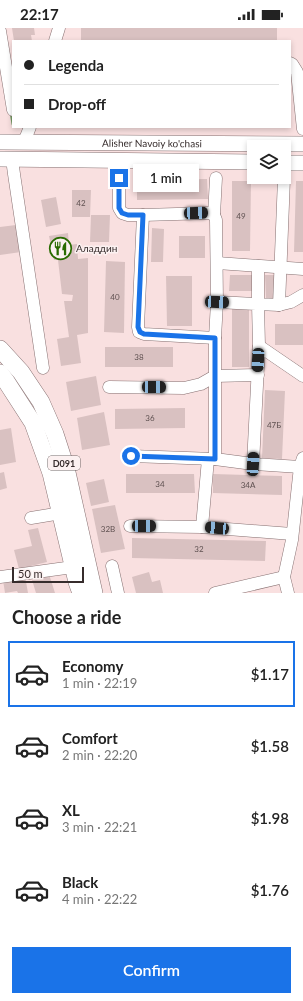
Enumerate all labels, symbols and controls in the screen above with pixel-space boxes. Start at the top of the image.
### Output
text: 22:17 [20,5,59,23]
text: Legenda [48,56,104,74]
text: Drop-off [48,95,106,113]
street label: Alisher Navoiy ko'chasi [102,137,202,149]
map controls [247,140,291,184]
button: layers [247,140,291,184]
callout: 1 min [133,164,199,192]
route end [110,169,128,187]
text: 1 min [150,170,182,186]
house number: 42 [76,198,86,208]
car [184,207,208,219]
house number: 49 [236,211,246,221]
restaurant icon: Аладдин [48,235,74,261]
place label: Аладдин [76,242,117,254]
house number: 40 [110,292,120,302]
car [205,295,229,309]
car [251,348,265,372]
house number: 38 [134,352,144,362]
car [142,381,166,393]
house number: 36 [145,413,155,423]
house number: 47Б [267,420,281,430]
route start [122,447,140,465]
car [246,452,260,476]
road number: D091 [48,456,80,470]
house number: 34 [155,479,165,489]
house number: 34А [241,480,256,490]
car [132,520,156,532]
car [205,521,229,535]
house number: 32В [101,524,115,534]
house number: 32 [194,544,204,554]
scale bar [12,565,84,584]
text: 50 m [18,567,43,580]
text: Choose a ride [12,606,121,628]
icon: car [14,656,50,692]
text: Economy [62,657,123,675]
text: $1.17 [251,665,289,683]
text: 1 min · 22:19 [62,675,137,691]
icon: car [14,728,50,764]
text: Comfort [62,729,118,747]
text: $1.58 [251,737,289,755]
text: 2 min · 22:20 [62,747,137,763]
icon: car [14,800,50,836]
text: XL [62,801,80,819]
text: $1.98 [251,809,289,827]
text: 3 min · 22:21 [62,819,137,835]
icon: car [14,872,50,908]
text: Black [62,873,98,891]
text: $1.76 [251,881,289,899]
text: 4 min · 22:22 [62,891,137,907]
button: Confirm [12,947,291,993]

